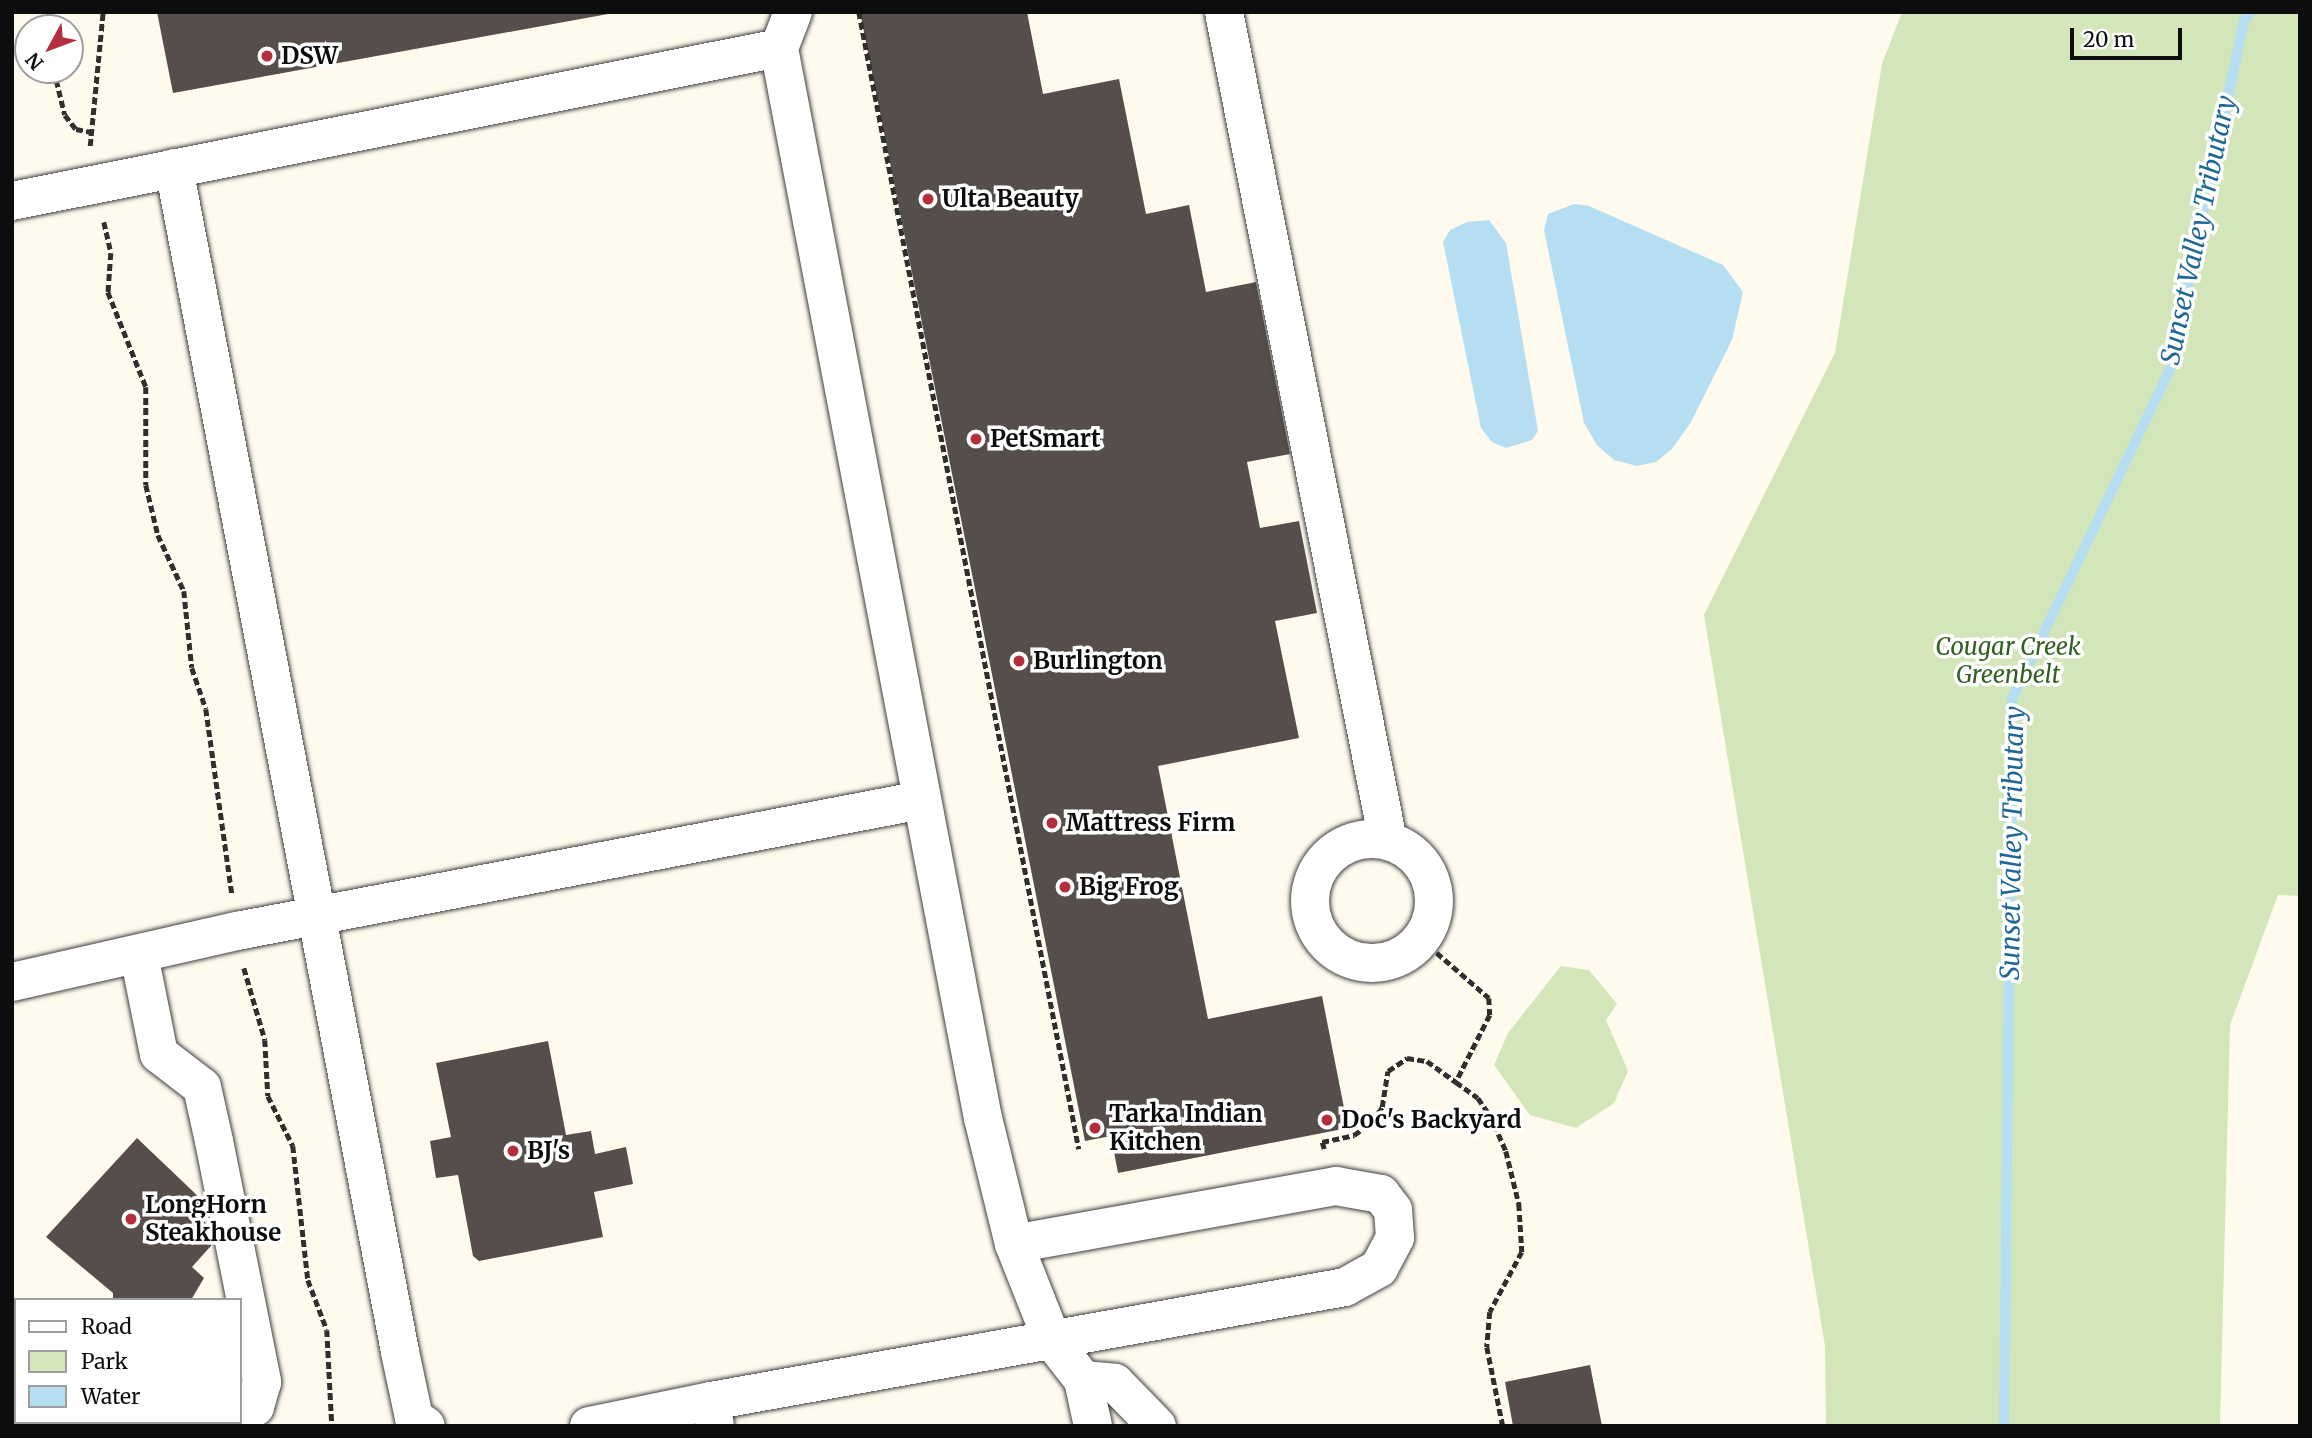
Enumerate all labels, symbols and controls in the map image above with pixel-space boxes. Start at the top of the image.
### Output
north arrow [14,14,84,84]
scale bar [2074,14,2186,58]
text: 20 m [2083,26,2134,53]
place label: DSW [281,42,338,70]
text: N [21,48,49,75]
marker: DSW [259,48,275,64]
water label: Sunset Valley Tributary [2154,93,2242,367]
place label: Ulta Beauty [942,185,1079,213]
marker: Ulta Beauty [920,191,936,207]
place label: PetSmart [990,425,1101,453]
marker: PetSmart [968,431,984,447]
park label: Cougar Creek Greenbelt [1935,633,2081,689]
place label: Burlington [1033,647,1163,675]
marker: Burlington [1011,653,1027,669]
water label: Sunset Valley Tributary [1994,706,2030,980]
place label: Mattress Firm [1066,809,1235,837]
marker: Mattress Firm [1044,815,1060,831]
place label: Big Frog [1079,873,1179,901]
marker: Big Frog [1057,879,1073,895]
place label: Tarka Indian Kitchen [1109,1100,1263,1156]
place label: Doc's Backyard [1341,1106,1522,1134]
marker: Doc's Backyard [1319,1112,1335,1128]
marker: Tarka Indian Kitchen [1087,1120,1103,1136]
place label: BJ's [527,1137,570,1165]
marker: BJ's [505,1143,521,1159]
place label: LongHorn Steakhouse [145,1191,281,1247]
marker: LongHorn Steakhouse [123,1211,139,1227]
legend [14,1298,242,1424]
text: Road [81,1313,132,1340]
text: Park [81,1348,128,1375]
text: Water [81,1383,140,1410]

